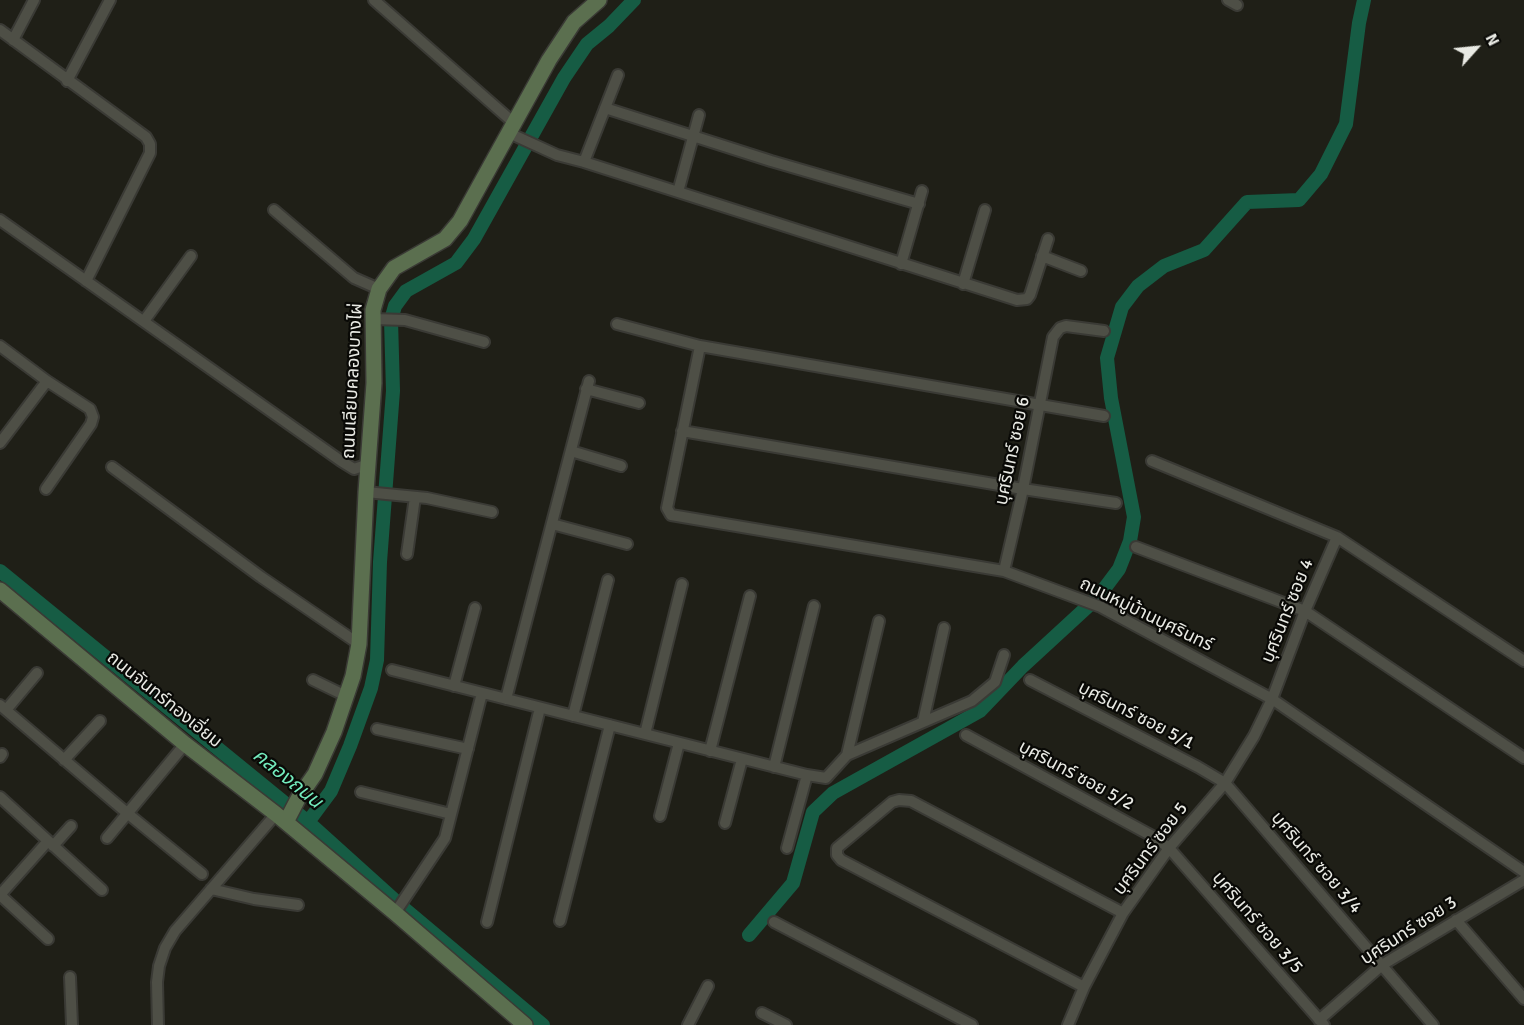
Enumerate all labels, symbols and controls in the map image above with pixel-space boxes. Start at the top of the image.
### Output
north arrow [1446,18,1506,78]
text: N [1481,30,1503,49]
street label: ถนนเลียบคลองบางไผ่ [338,302,368,460]
street label: บุศรินทร์ ซอย 6 [991,395,1035,507]
street label: บุศรินทร์ ซอย 4 [1257,556,1319,666]
street label: ถนนหมู่บ้านบุศรินทร์ [1076,573,1216,657]
street label: ถนนจันทร์ทองเอี่ยม [102,647,226,753]
street label: บุศรินทร์ ซอย 5/1 [1074,677,1198,755]
street label: บุศรินทร์ ซอย 5/2 [1015,736,1137,816]
water label: คลองถนน [247,744,327,814]
street label: บุศรินทร์ ซอย 5 [1109,798,1193,900]
street label: บุศรินทร์ ซอย 3/4 [1266,808,1366,918]
street label: บุศรินทร์ ซอย 3/5 [1207,868,1307,978]
street label: บุศรินทร์ ซอย 3 [1357,892,1461,970]

